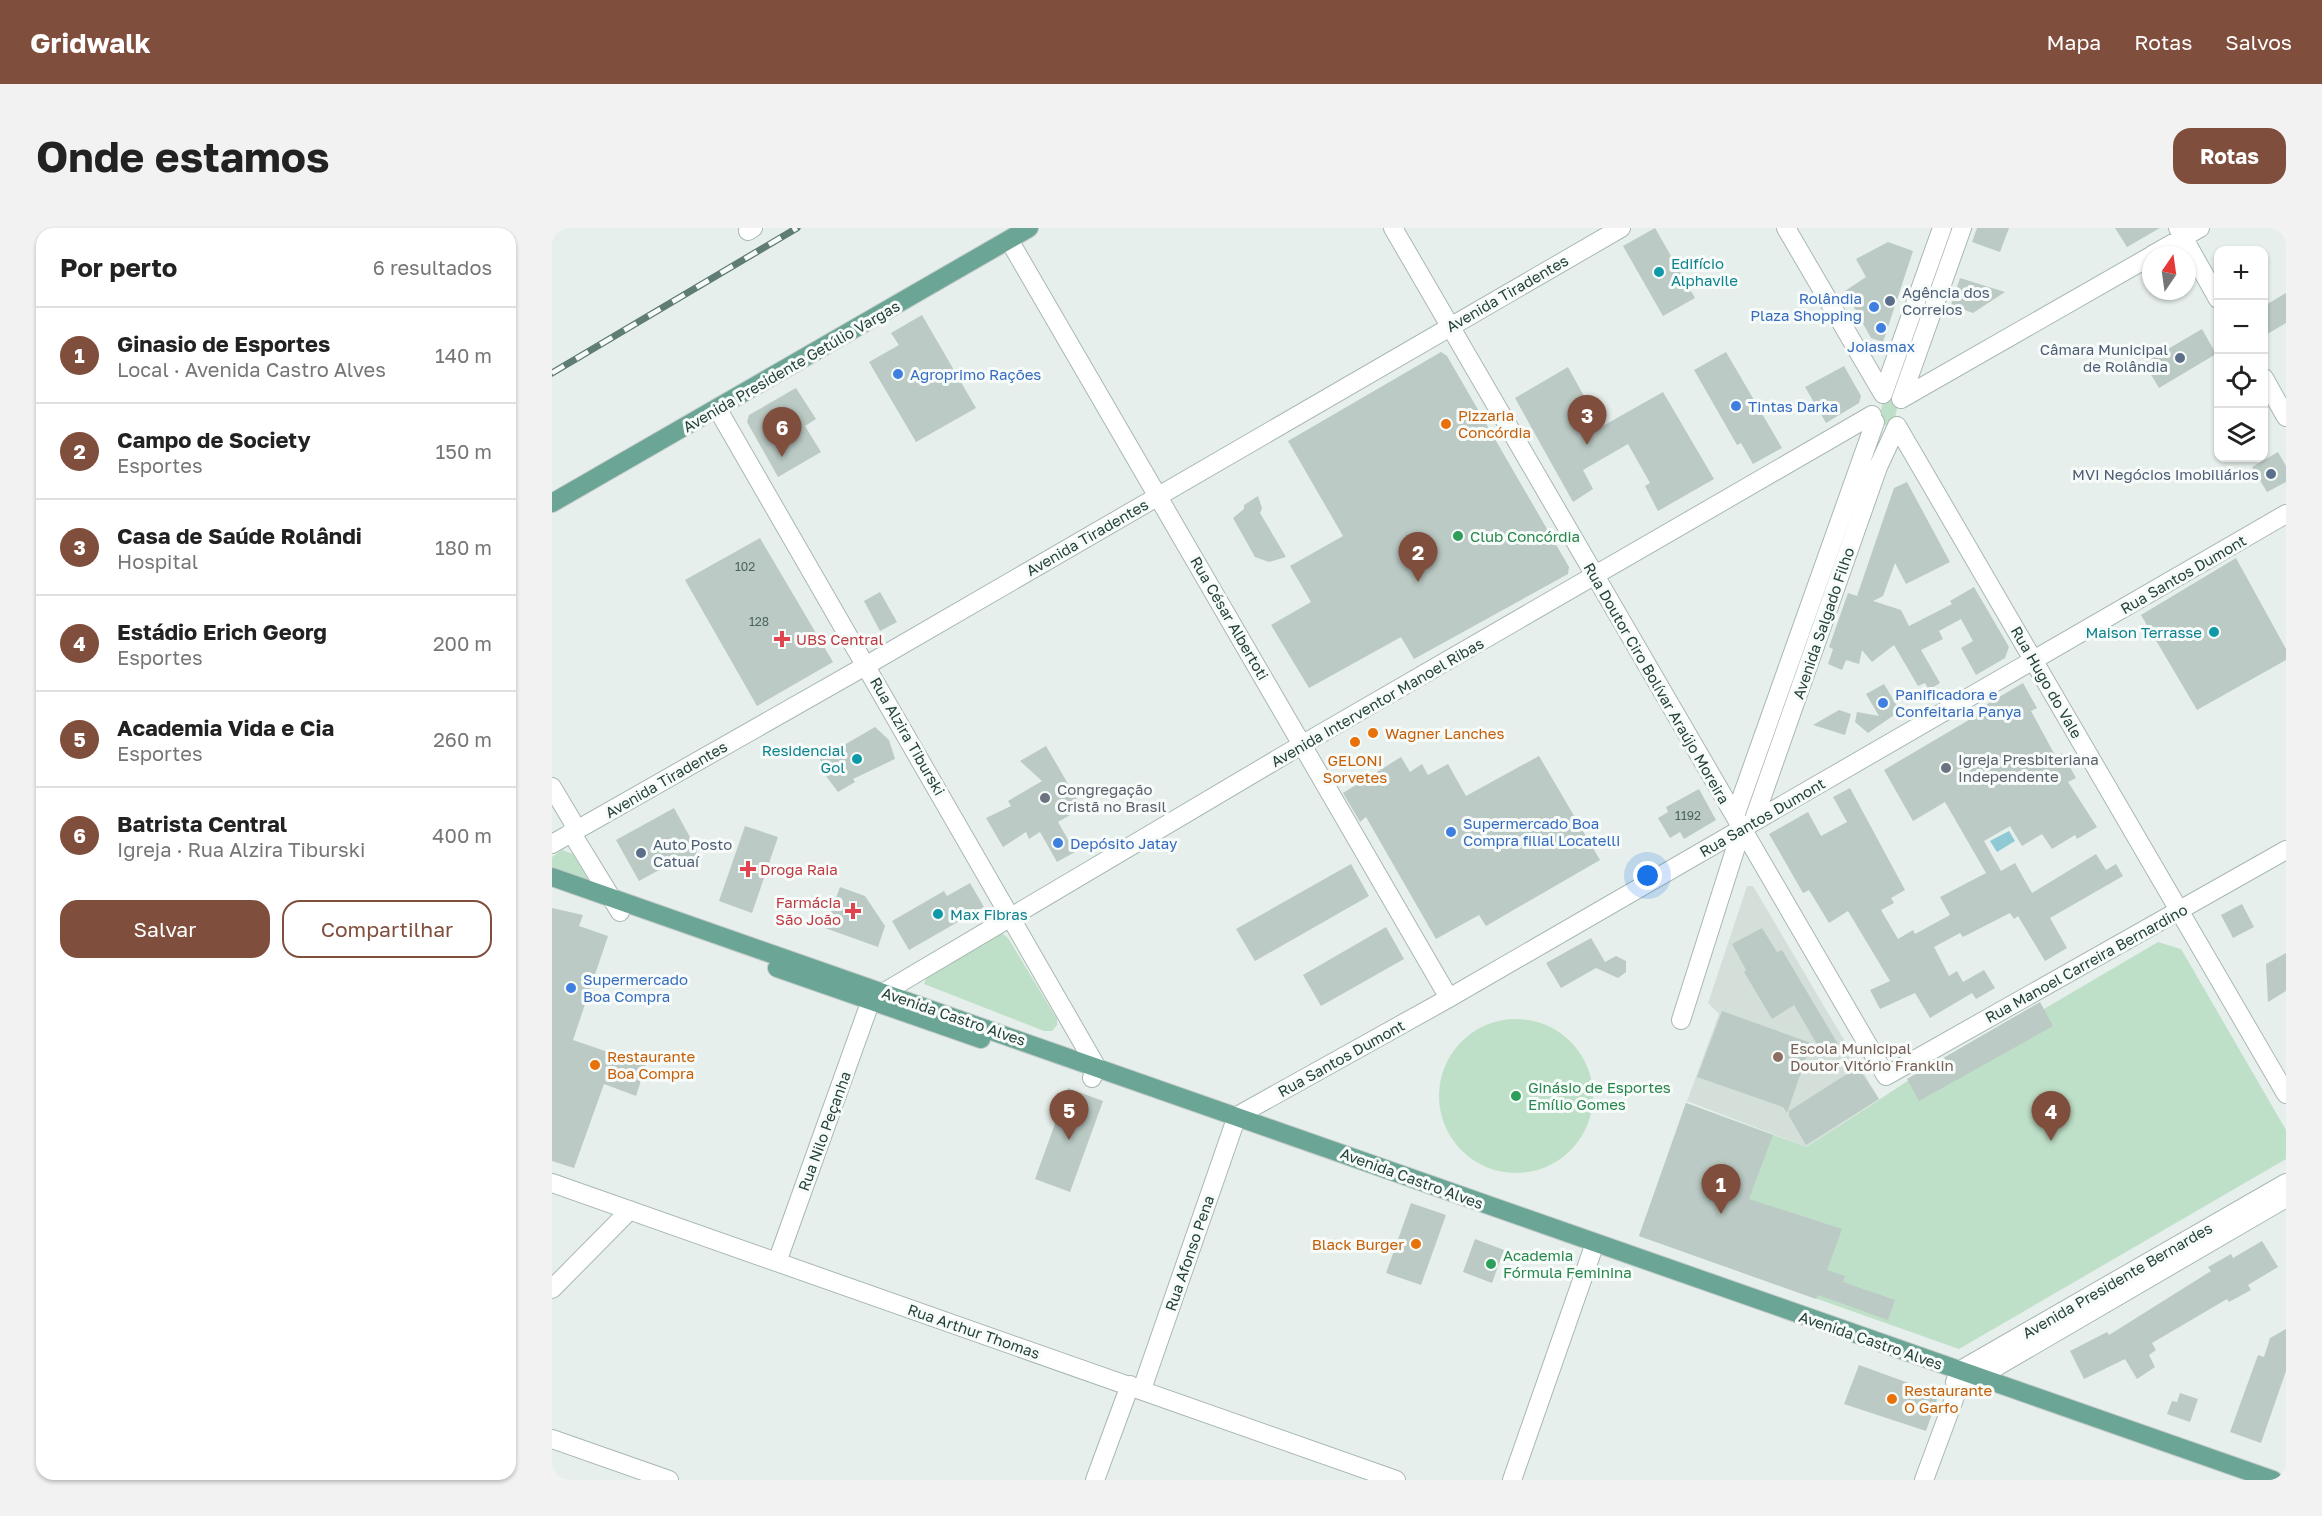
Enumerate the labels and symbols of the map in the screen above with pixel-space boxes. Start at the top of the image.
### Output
north arrow [2142,246,2196,300]
street label: Avenida Tiradentes [1443,251,1571,335]
place label: Edifício Alphavile [1671,254,1738,289]
marker: Edifício Alphavile [1652,265,1666,279]
place label: Agência dos Correios [1902,283,1990,318]
place label: Rolândia Plaza Shopping [1750,289,1862,324]
marker: Agência dos Correios [1883,294,1897,308]
street label: Avenida Presidente Getúlio Vargas [679,296,903,436]
marker: Rolândia Plaza Shopping [1867,300,1881,314]
marker: Joiasmax [1874,321,1888,335]
place label: Joiasmax [1847,337,1915,355]
place label: Câmara Municipal de Rolândia [2040,340,2168,375]
marker: Câmara Municipal de Rolândia [2173,351,2187,365]
place label: Agroprimo Rações [910,365,1041,383]
marker: Agroprimo Rações [891,367,905,381]
pin: 3 [1568,396,1606,445]
place label: Tintas Darka [1748,397,1838,415]
marker: Tintas Darka [1729,399,1743,413]
place label: Pizzaria Concórdia [1458,406,1531,441]
pin: 6 [762,408,802,457]
marker: Pizzaria Concórdia [1439,417,1453,431]
place label: MVI Negócios Imobiliários [2072,465,2259,483]
marker: MVI Negócios Imobiliários [2264,467,2278,481]
street label: Avenida Tiradentes [1023,495,1151,579]
place label: Club Concórdia [1470,527,1580,545]
marker: Club Concórdia [1451,529,1465,543]
street label: Rua Santos Dumont [2117,531,2249,617]
pin: 2 [1398,532,1438,582]
street label: Avenida Salgado Filho [1789,545,1857,701]
street label: Rua César Albertoti [1187,553,1273,683]
house number: 102 [735,559,755,574]
street label: Rua Doutor Ciro Bolívar Araújo Moreira [1580,559,1734,807]
house number: 128 [749,614,769,629]
street label: Rua Hugo do Vale [2008,623,2087,742]
place label: Maison Terrasse [2085,623,2202,641]
marker: Maison Terrasse [2207,625,2221,639]
marker: UBS Central [773,630,791,648]
place label: UBS Central [796,630,884,648]
street label: Avenida Interventor Manoel Ribas [1267,634,1487,770]
street label: Rua Alzira Tiburski [867,674,949,798]
place label: Panificadora e Confeitaria Panya [1895,685,2022,720]
marker: Panificadora e Confeitaria Panya [1876,696,1890,710]
place label: Wagner Lanches [1385,724,1505,742]
marker: Wagner Lanches [1366,726,1380,740]
marker: GELONI Sorvetes [1348,735,1362,749]
street label: Avenida Tiradentes [602,737,730,821]
place label: Residencial Gol [762,741,845,776]
place label: Igreja Presbiteriana Independente [1958,750,2099,785]
place label: GELONI Sorvetes [1323,751,1387,786]
marker: Residencial Gol [850,752,864,766]
marker: Igreja Presbiteriana Independente [1939,761,1953,775]
street label: Rua Santos Dumont [1696,774,1828,860]
place label: Congregação Cristã no Brasil [1057,780,1166,815]
marker: Congregação Cristã no Brasil [1038,791,1052,805]
house number: 1192 [1675,808,1701,823]
place label: Supermercado Boa Compra filial Locatelli [1463,814,1620,849]
marker: Supermercado Boa Compra filial Locatelli [1444,825,1458,839]
place label: Depósito Jatay [1070,834,1178,852]
place label: Auto Posto Catuaí [653,835,732,870]
marker: Depósito Jatay [1051,836,1065,850]
marker: Auto Posto Catuaí [634,846,648,860]
place label: Droga Raia [760,860,838,878]
your location [1633,861,1662,890]
marker: Droga Raia [741,862,755,876]
place label: Farmácia São João [775,893,841,928]
street label: Rua Manoel Carreira Bernardino [1982,900,2190,1026]
marker: Farmácia São João [846,904,860,918]
place label: Max Fibras [950,905,1028,923]
marker: Max Fibras [931,907,945,921]
place label: Supermercado Boa Compra [583,970,688,1005]
marker: Supermercado Boa Compra [564,981,578,995]
street label: Avenida Castro Alves [880,983,1028,1049]
street label: Rua Santos Dumont [1275,1016,1407,1100]
place label: Escola Municipal Doutor Vitório Franklin [1790,1039,1954,1074]
place label: Restaurante Boa Compra [607,1047,696,1082]
marker: Escola Municipal Doutor Vitório Franklin [1771,1050,1785,1064]
marker: Restaurante Boa Compra [588,1058,602,1072]
street label: Rua Nilo Peçanha [794,1069,854,1193]
place label: Ginásio de Esportes Emílio Gomes [1528,1078,1671,1113]
marker: Ginásio de Esportes Emílio Gomes [1509,1089,1523,1103]
pin: 5 [1050,1090,1088,1140]
pin: 4 [2032,1092,2070,1141]
street label: Avenida Castro Alves [1338,1144,1486,1212]
pin: 1 [1702,1164,1740,1214]
street label: Rua Afonso Pena [1161,1193,1217,1313]
street label: Avenida Presidente Bernardes [2019,1218,2215,1342]
place label: Black Burger [1312,1235,1404,1253]
marker: Black Burger [1409,1237,1423,1251]
place label: Academia Fórmula Feminina [1503,1246,1632,1281]
marker: Academia Fórmula Feminina [1484,1257,1498,1271]
street label: Rua Arthur Thomas [906,1300,1042,1362]
street label: Avenida Castro Alves [1797,1307,1945,1373]
place label: Restaurante O Garfo [1904,1381,1993,1416]
marker: Restaurante O Garfo [1885,1392,1899,1406]

